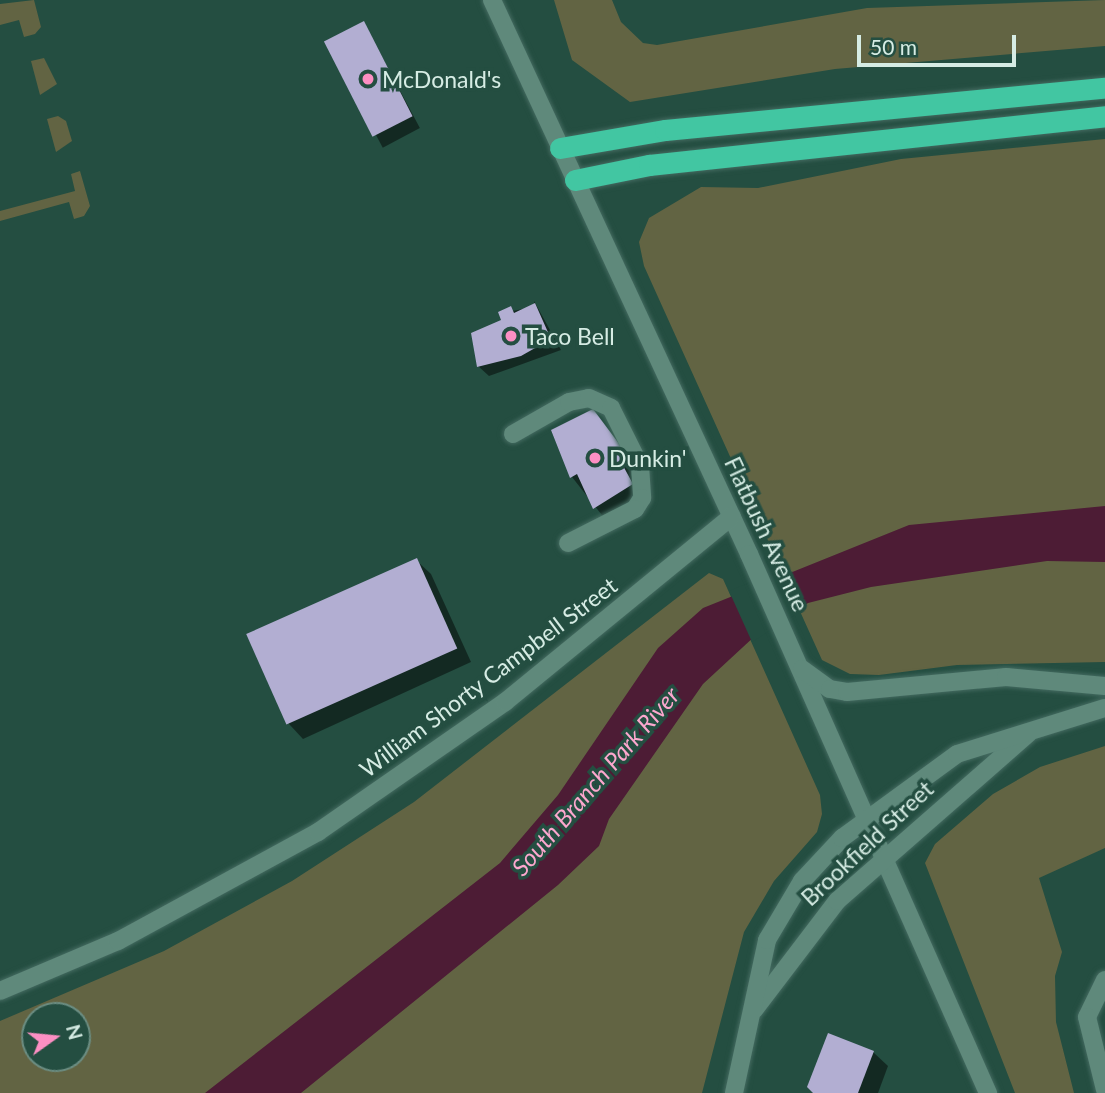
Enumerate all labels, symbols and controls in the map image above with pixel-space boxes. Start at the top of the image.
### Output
scale bar [860,21,1019,65]
text: 50 m [870,34,917,59]
place label: McDonald's [382,65,501,93]
marker: McDonald's [360,71,376,87]
place label: Taco Bell [525,322,615,350]
marker: Taco Bell [503,328,519,344]
place label: Dunkin' [609,444,686,472]
marker: Dunkin' [587,450,603,466]
street label: Flatbush Avenue [719,452,815,616]
street label: William Shorty Campbell Street [354,571,622,783]
water label: South Branch Park River [505,681,685,881]
street label: Brookfield Street [795,775,939,911]
north arrow [21,1002,91,1072]
text: N [62,1022,88,1042]

